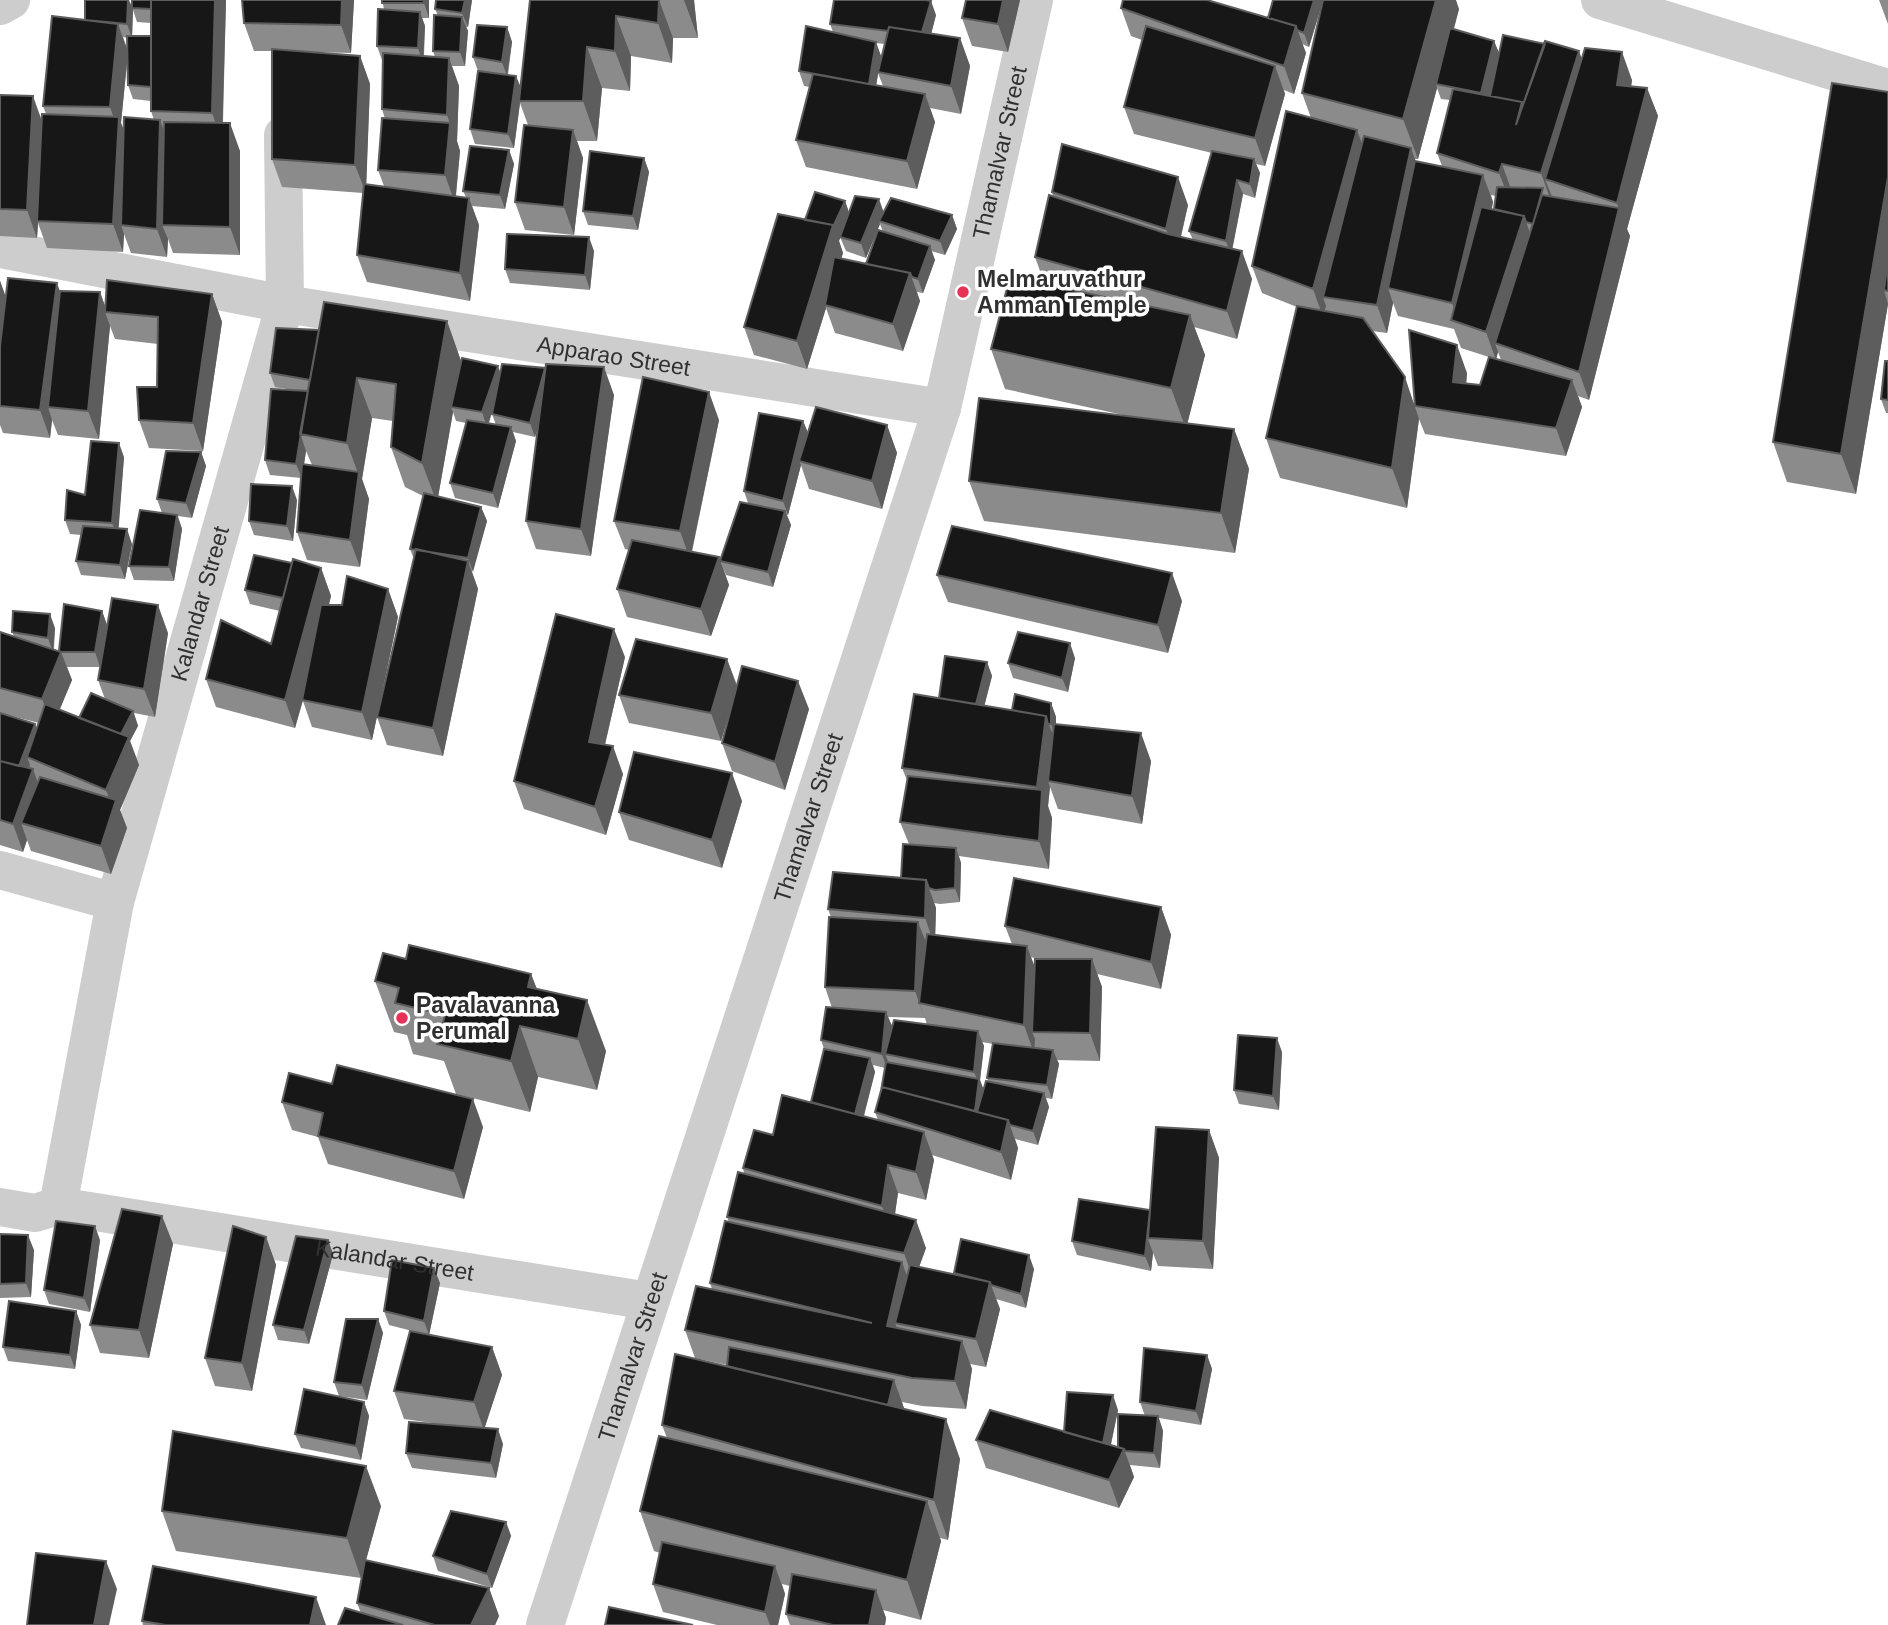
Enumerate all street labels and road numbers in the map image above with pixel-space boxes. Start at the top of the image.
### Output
street label: Thamalvar Street [968,63,1032,241]
street label: Apparao Street [535,331,693,381]
street label: Kalandar Street [165,523,234,684]
street label: Thamalvar Street [769,729,848,906]
street label: Kalandar Street [314,1235,476,1286]
street label: Thamalvar Street [593,1268,672,1445]

